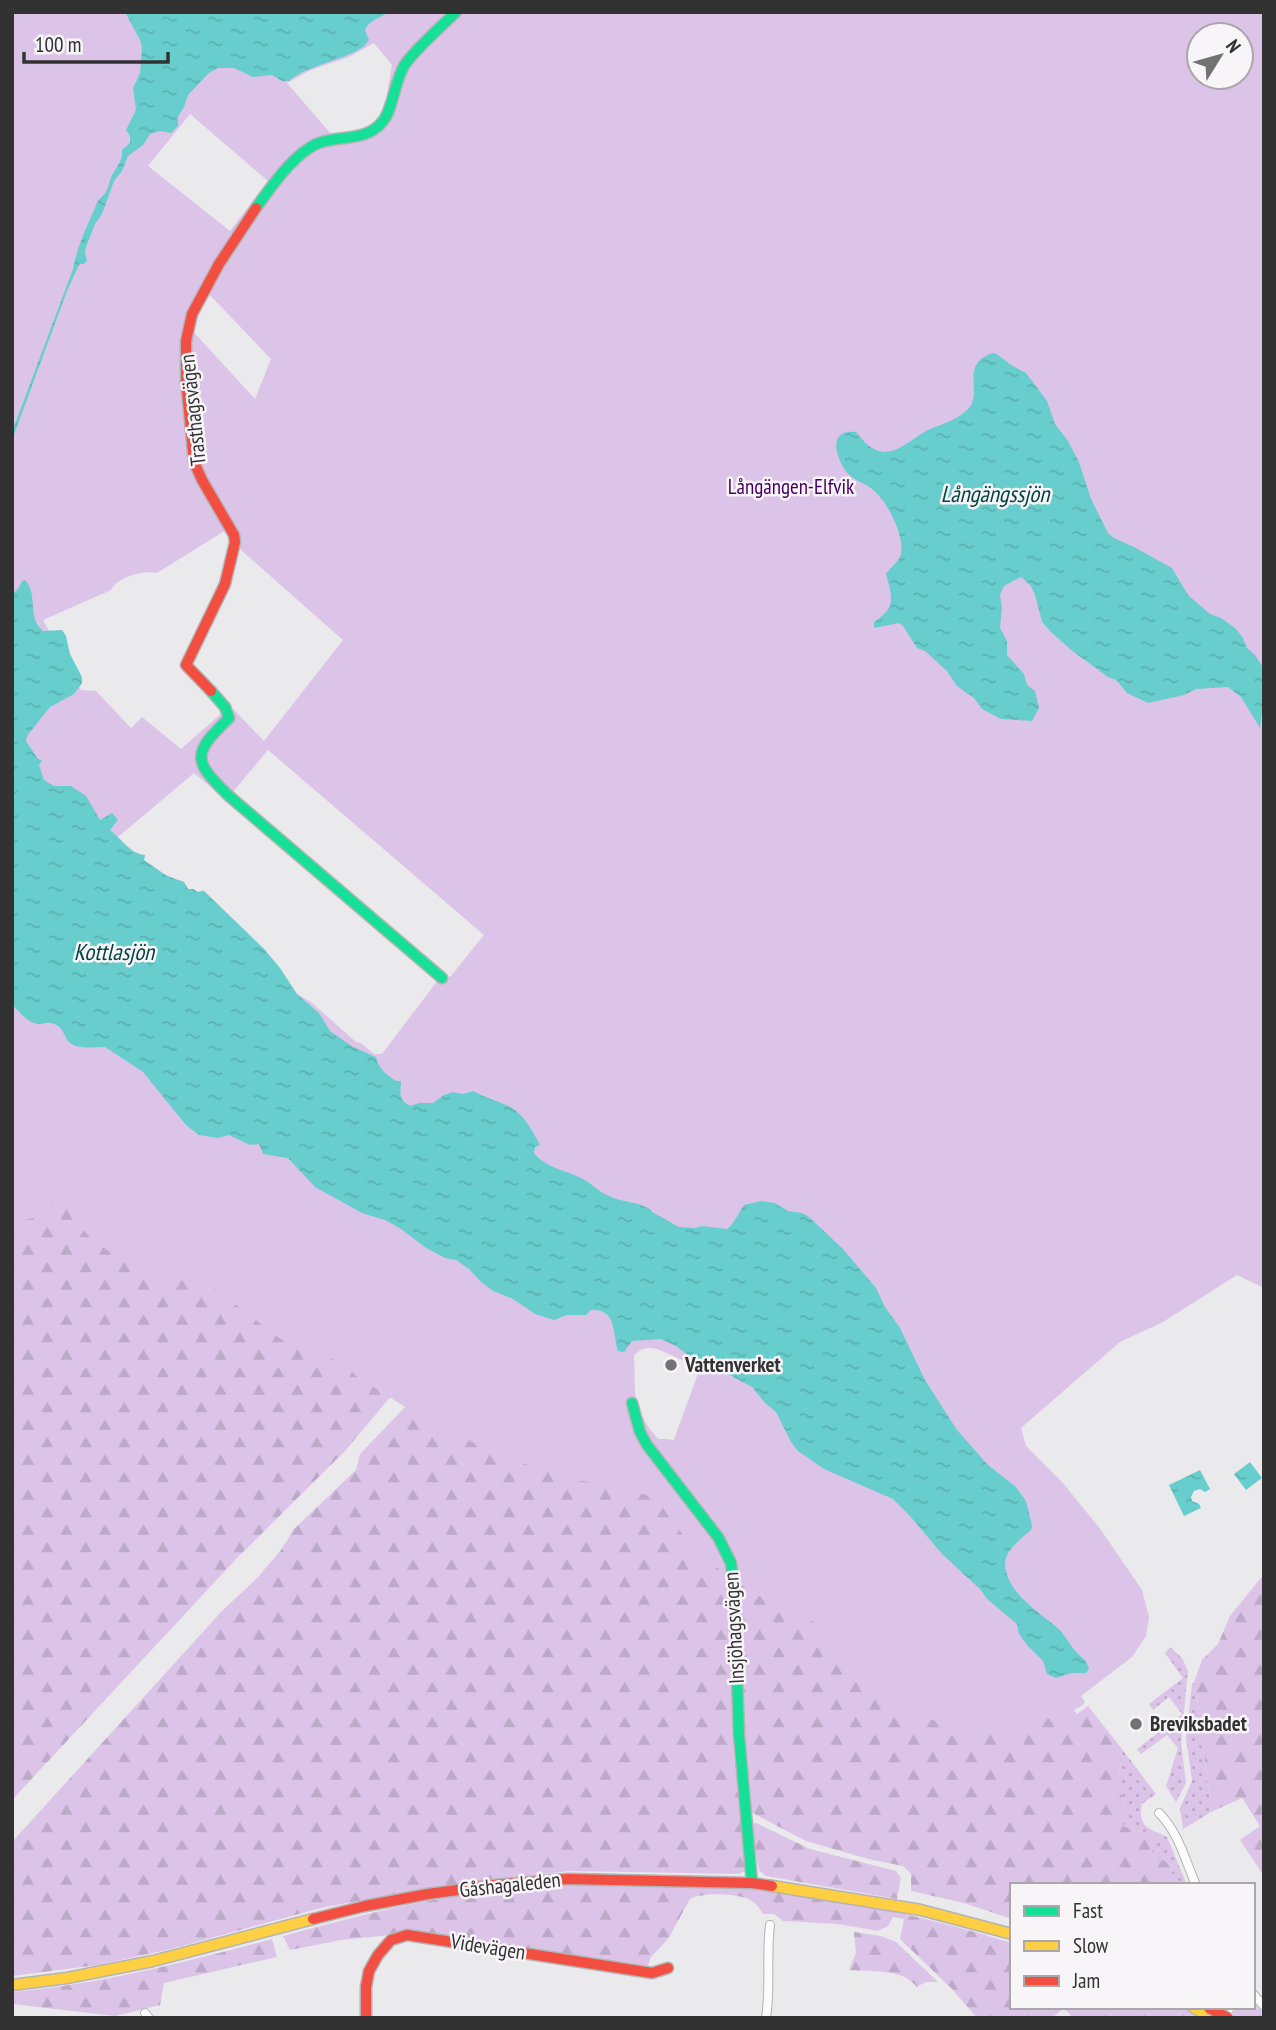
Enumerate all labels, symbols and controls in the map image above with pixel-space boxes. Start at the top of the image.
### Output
scale bar [24,21,168,65]
north arrow [1185,21,1255,91]
text: 100 m [35,31,81,58]
text: N [1221,34,1246,57]
street label: Trasthagsvägen [173,353,212,467]
park label: Långängen-Elfvik [728,473,854,500]
water label: Långängssjön [941,479,1051,508]
water label: Kottlasjön [74,937,156,966]
place label: Vattenverket [684,1351,781,1378]
marker: Vattenverket [663,1357,679,1373]
street label: Insjöhagsvägen [717,1571,750,1685]
place label: Breviksbadet [1150,1710,1247,1737]
marker: Breviksbadet [1128,1716,1144,1732]
street label: Gåshagaleden [458,1866,562,1903]
legend [1010,1883,1255,2009]
text: Fast [1073,1897,1103,1924]
street label: Videvägen [448,1927,527,1966]
text: Slow [1073,1932,1109,1959]
text: Jam [1072,1967,1100,1994]

